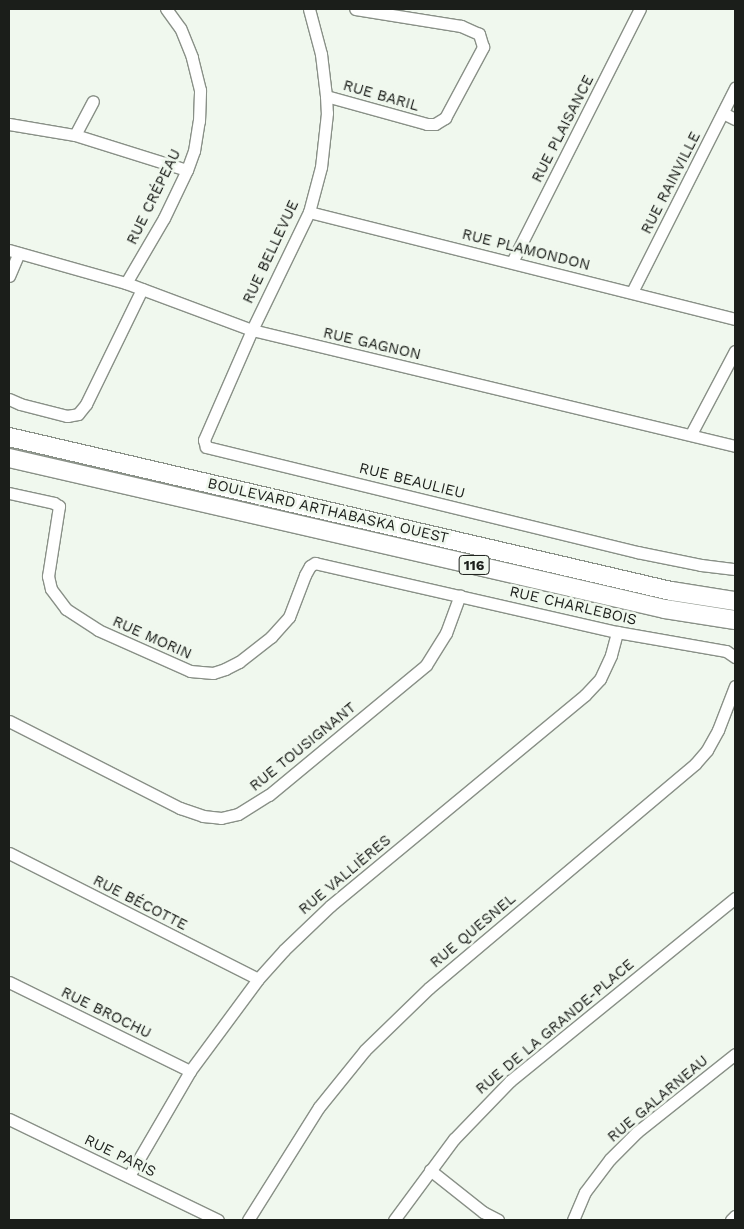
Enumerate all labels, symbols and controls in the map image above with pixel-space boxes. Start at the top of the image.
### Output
street label: RUE PLAISANCE [528,72,598,186]
street label: RUE BARIL [341,77,421,115]
street label: RUE RAINVILLE [637,129,705,237]
street label: RUE CRÉPEAU [123,146,185,248]
street label: RUE BELLEVUE [239,197,303,307]
street label: RUE PLAMONDON [460,225,592,275]
street label: RUE GAGNON [321,324,423,364]
street label: RUE BEAULIEU [357,459,467,503]
street label: BOULEVARD ARTHABASKA OUEST [205,474,451,548]
road number: 116 [458,554,490,576]
street label: RUE CHARLEBOIS [508,583,638,629]
street label: RUE MORIN [110,613,194,663]
street label: RUE TOUSIGNANT [246,699,360,795]
street label: RUE VALLIÈRES [295,831,395,919]
street label: RUE BÉCOTTE [90,872,190,934]
street label: RUE QUESNEL [427,890,519,972]
street label: RUE DE LA GRANDE-PLACE [472,955,638,1099]
street label: RUE BROCHU [58,983,154,1043]
street label: RUE GALARNEAU [604,1052,712,1146]
street label: RUE PARIS [81,1131,159,1181]

